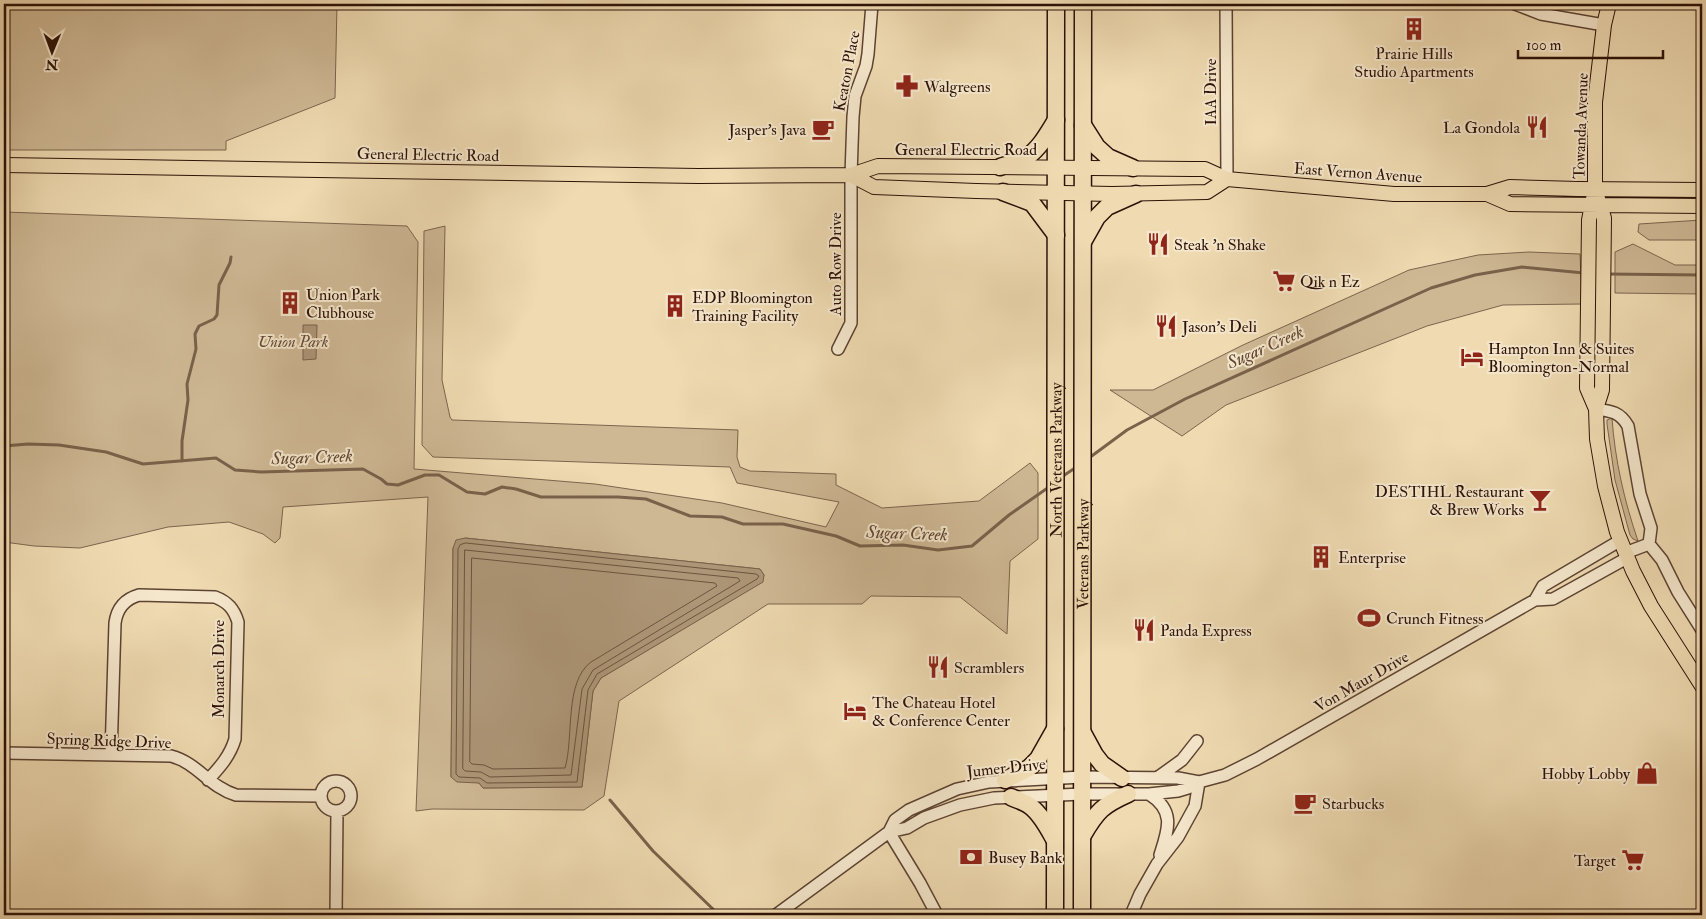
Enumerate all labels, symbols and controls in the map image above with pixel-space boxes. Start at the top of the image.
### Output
building icon: Prairie Hills Studio Apartments [1401,16,1427,42]
north arrow [28,28,78,78]
scale bar [1518,28,1664,60]
street label: Keaton Place [829,29,865,113]
text: 100 m [1526,36,1562,55]
place label: Prairie Hills Studio Apartments [1354,44,1474,83]
text: N [45,56,59,73]
street label: IAA Drive [1201,58,1221,125]
street label: Towanda Avenue [1569,72,1593,179]
pharmacy icon: Walgreens [894,73,920,99]
place label: Walgreens [923,77,990,97]
restaurant icon: La Gondola [1524,114,1550,140]
cafe icon: Jasper's Java [810,116,836,142]
place label: La Gondola [1443,118,1520,138]
place label: Jasper's Java [727,120,806,141]
street label: General Electric Road [895,140,1037,160]
street label: General Electric Road [357,144,499,166]
street label: East Vernon Avenue [1293,159,1423,187]
street label: Auto Row Drive [826,212,846,317]
restaurant icon: Steak 'n Shake [1145,231,1171,257]
place label: Steak 'n Shake [1174,235,1266,255]
supermarket icon: Qik n Ez [1271,268,1297,294]
place label: Qik n Ez [1300,272,1360,292]
place label: Union Park Clubhouse [306,285,380,323]
place label: EDP Bloomington Training Facility [692,288,813,326]
building icon: Union Park Clubhouse [277,290,303,316]
building icon: EDP Bloomington Training Facility [662,293,688,319]
restaurant icon: Jason's Deli [1153,313,1179,339]
place label: Jason's Deli [1181,317,1257,338]
water label: Sugar Creek [1222,320,1307,375]
park label: Union Park [258,332,329,352]
place label: Hampton Inn & Suites Bloomington-Normal [1488,339,1634,377]
hotel icon: Hampton Inn & Suites Bloomington-Normal [1459,344,1485,370]
street label: North Veterans Parkway [1046,381,1067,538]
water label: Sugar Creek [270,445,353,470]
place label: DESTIHL Restaurant & Brew Works [1375,482,1524,520]
bar icon: DESTIHL Restaurant & Brew Works [1527,487,1553,513]
street label: Veterans Parkway [1073,498,1093,609]
water label: Sugar Creek [865,521,948,546]
building icon: Enterprise [1308,544,1334,570]
place label: Enterprise [1338,548,1406,569]
sports icon: Crunch Fitness [1356,605,1382,631]
place label: Crunch Fitness [1386,609,1483,629]
restaurant icon: Panda Express [1131,617,1157,643]
street label: Monarch Drive [209,619,229,718]
place label: Panda Express [1160,621,1252,642]
street label: Von Maur Drive [1311,647,1412,717]
restaurant icon: Scramblers [925,654,951,680]
place label: Scramblers [954,658,1024,678]
place label: The Chateau Hotel & Conference Center [872,693,1010,731]
hotel icon: The Chateau Hotel & Conference Center [842,698,868,724]
street label: Spring Ridge Drive [46,729,172,754]
street label: Jumer Drive [965,754,1047,783]
shop icon: Hobby Lobby [1634,760,1660,786]
place label: Hobby Lobby [1541,764,1631,784]
cafe icon: Starbucks [1292,790,1318,816]
place label: Starbucks [1322,794,1384,814]
bank icon: Busey Bank [958,844,984,870]
supermarket icon: Target [1620,847,1646,873]
place label: Busey Bank [988,848,1063,868]
place label: Target [1574,851,1616,871]

